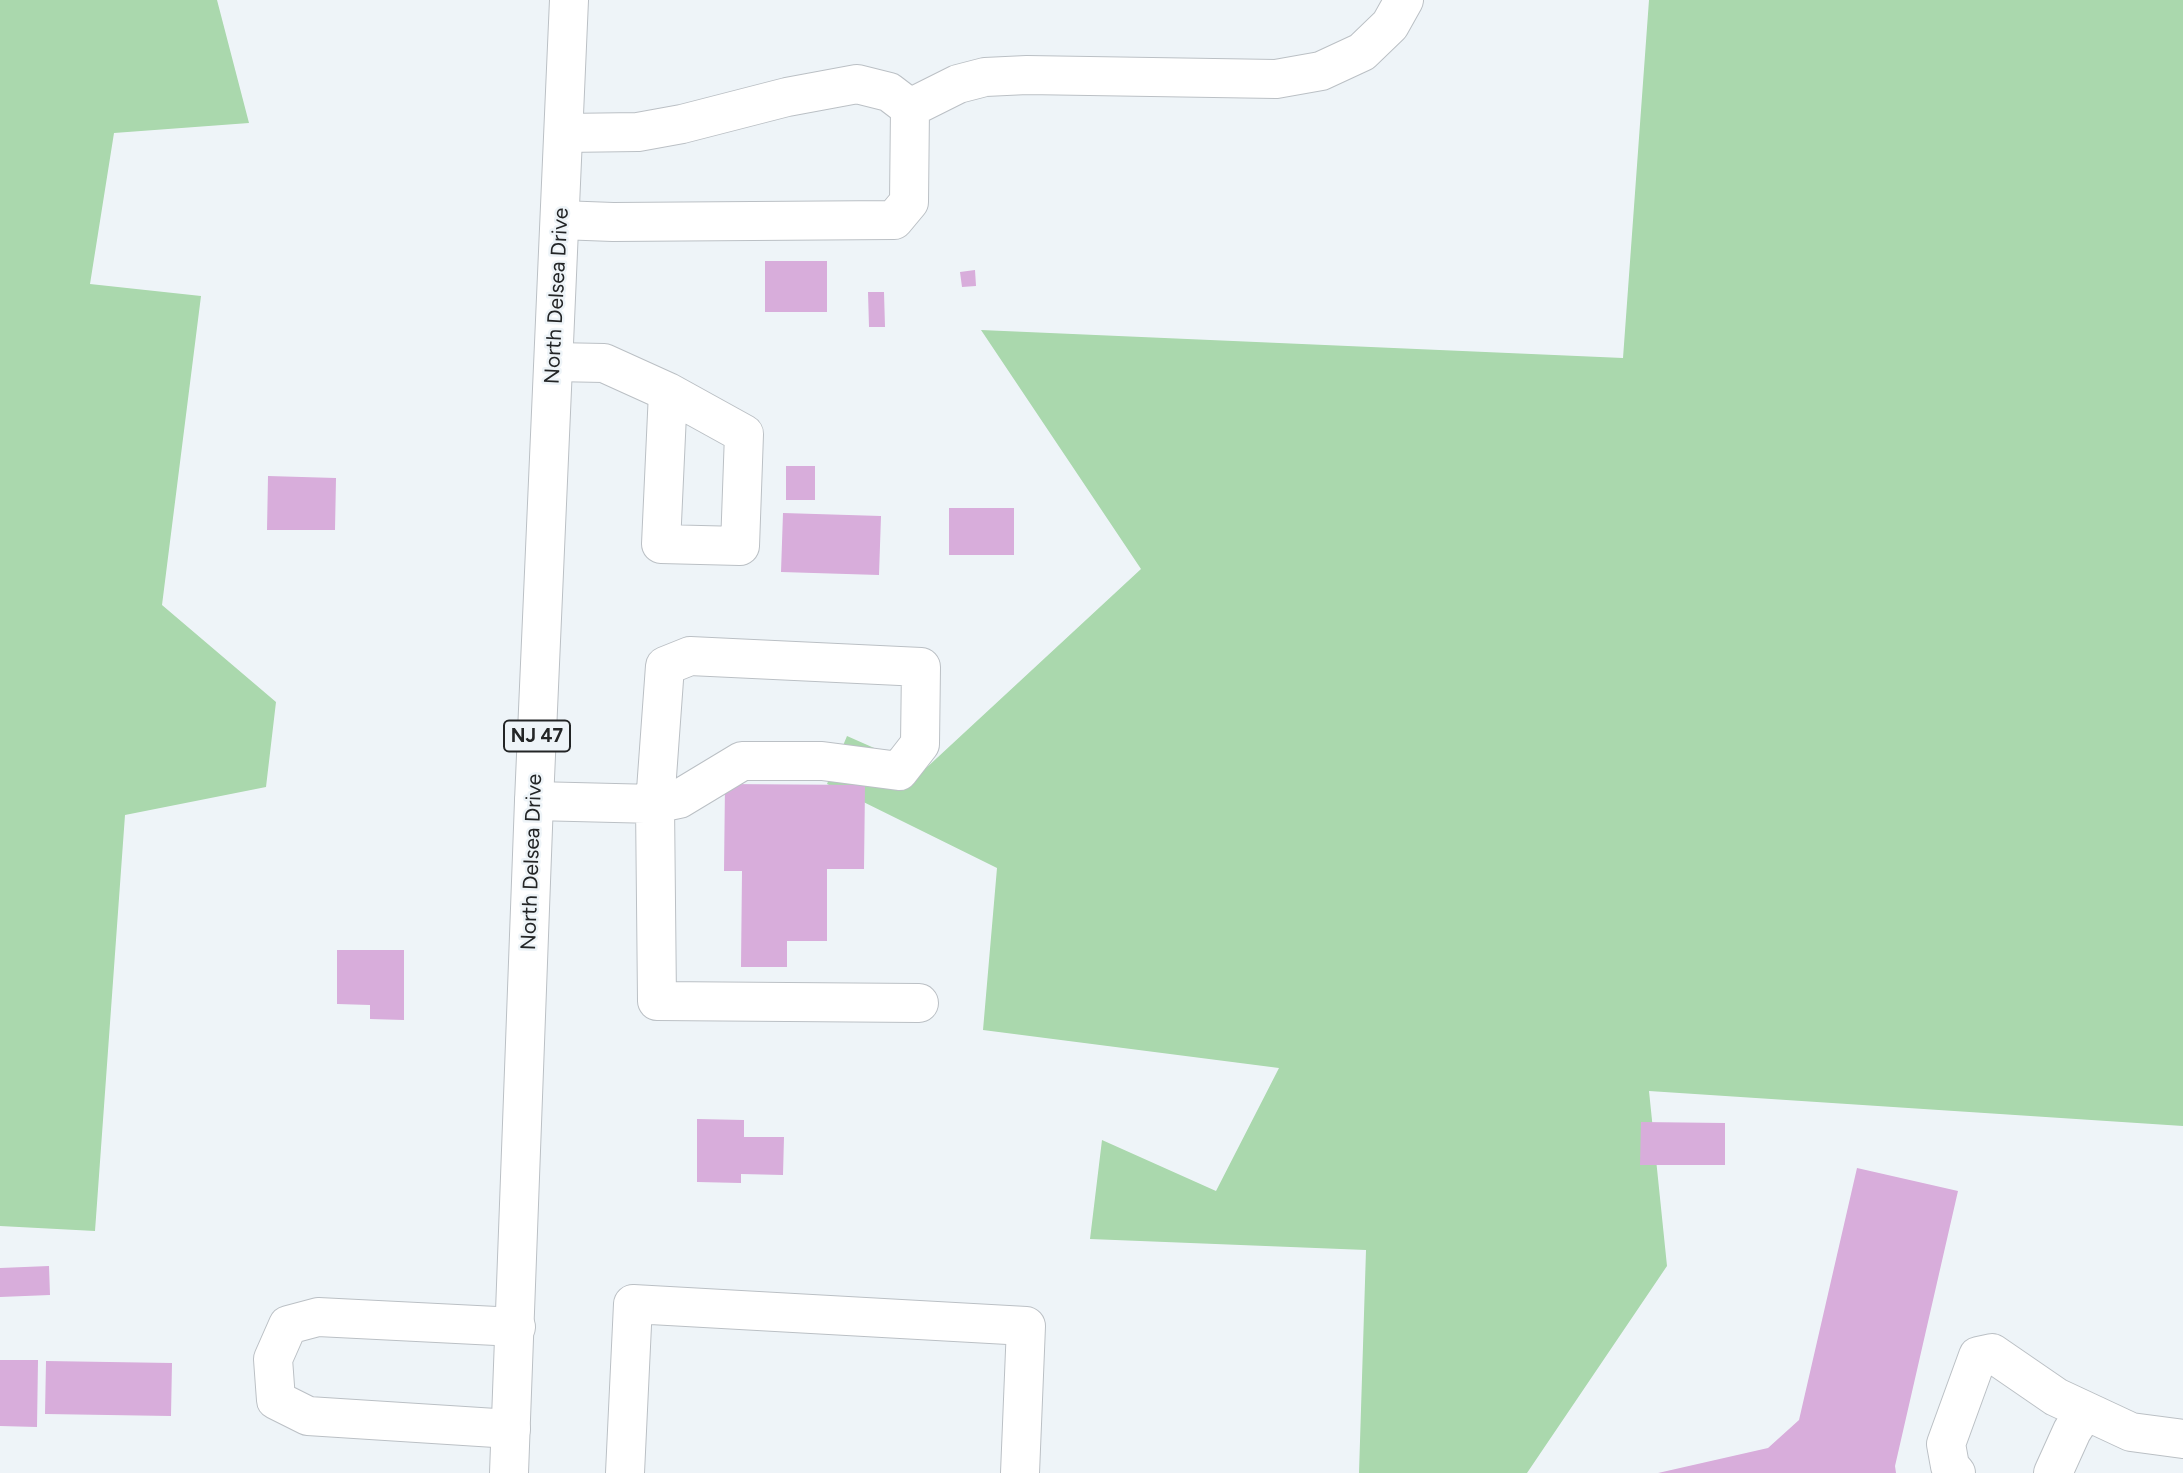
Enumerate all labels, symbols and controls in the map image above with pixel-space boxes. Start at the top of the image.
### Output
street label: North Delsea Drive [540,207,574,385]
road number: NJ 47 [504,720,570,751]
street label: North Delsea Drive [516,773,548,951]

